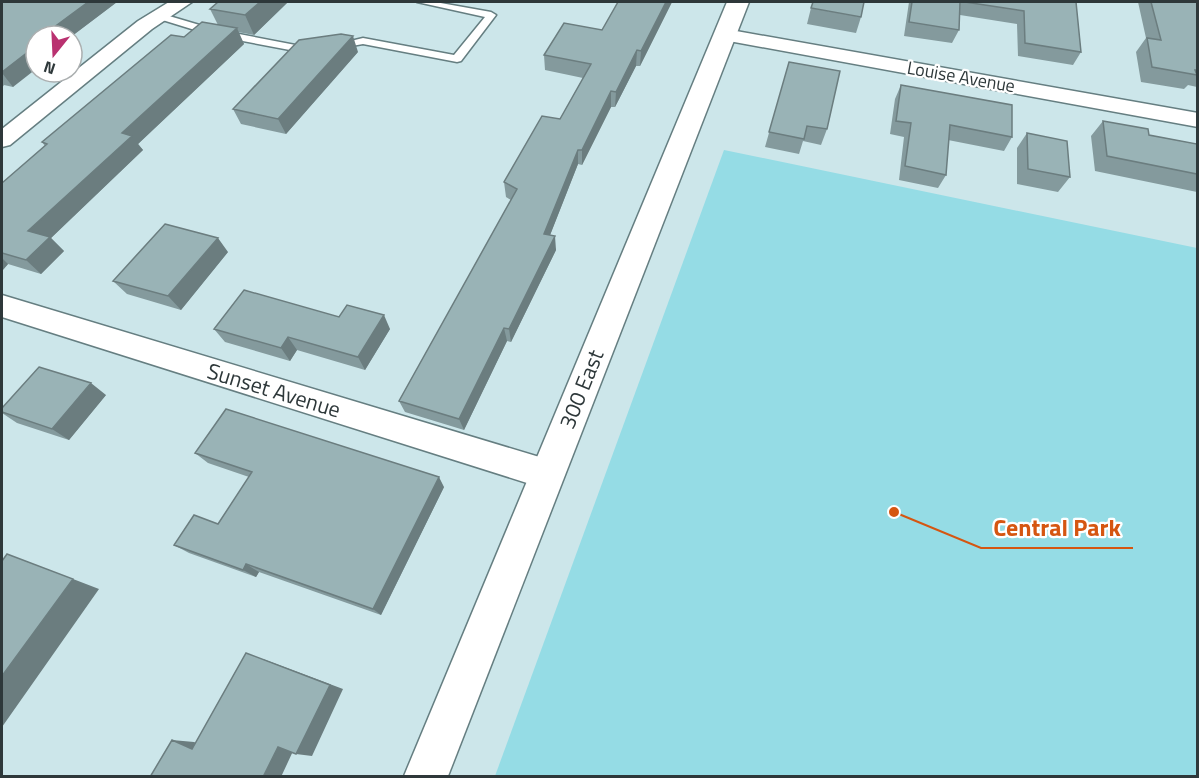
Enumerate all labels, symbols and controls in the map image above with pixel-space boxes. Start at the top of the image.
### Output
north arrow [24,24,84,84]
street label: Louise Avenue [905,54,1017,99]
text: N [40,55,58,81]
street label: 300 East [550,344,612,434]
street label: Sunset Avenue [203,354,345,426]
callout: Central Park [981,506,1133,548]
text: Central Park [993,509,1121,545]

